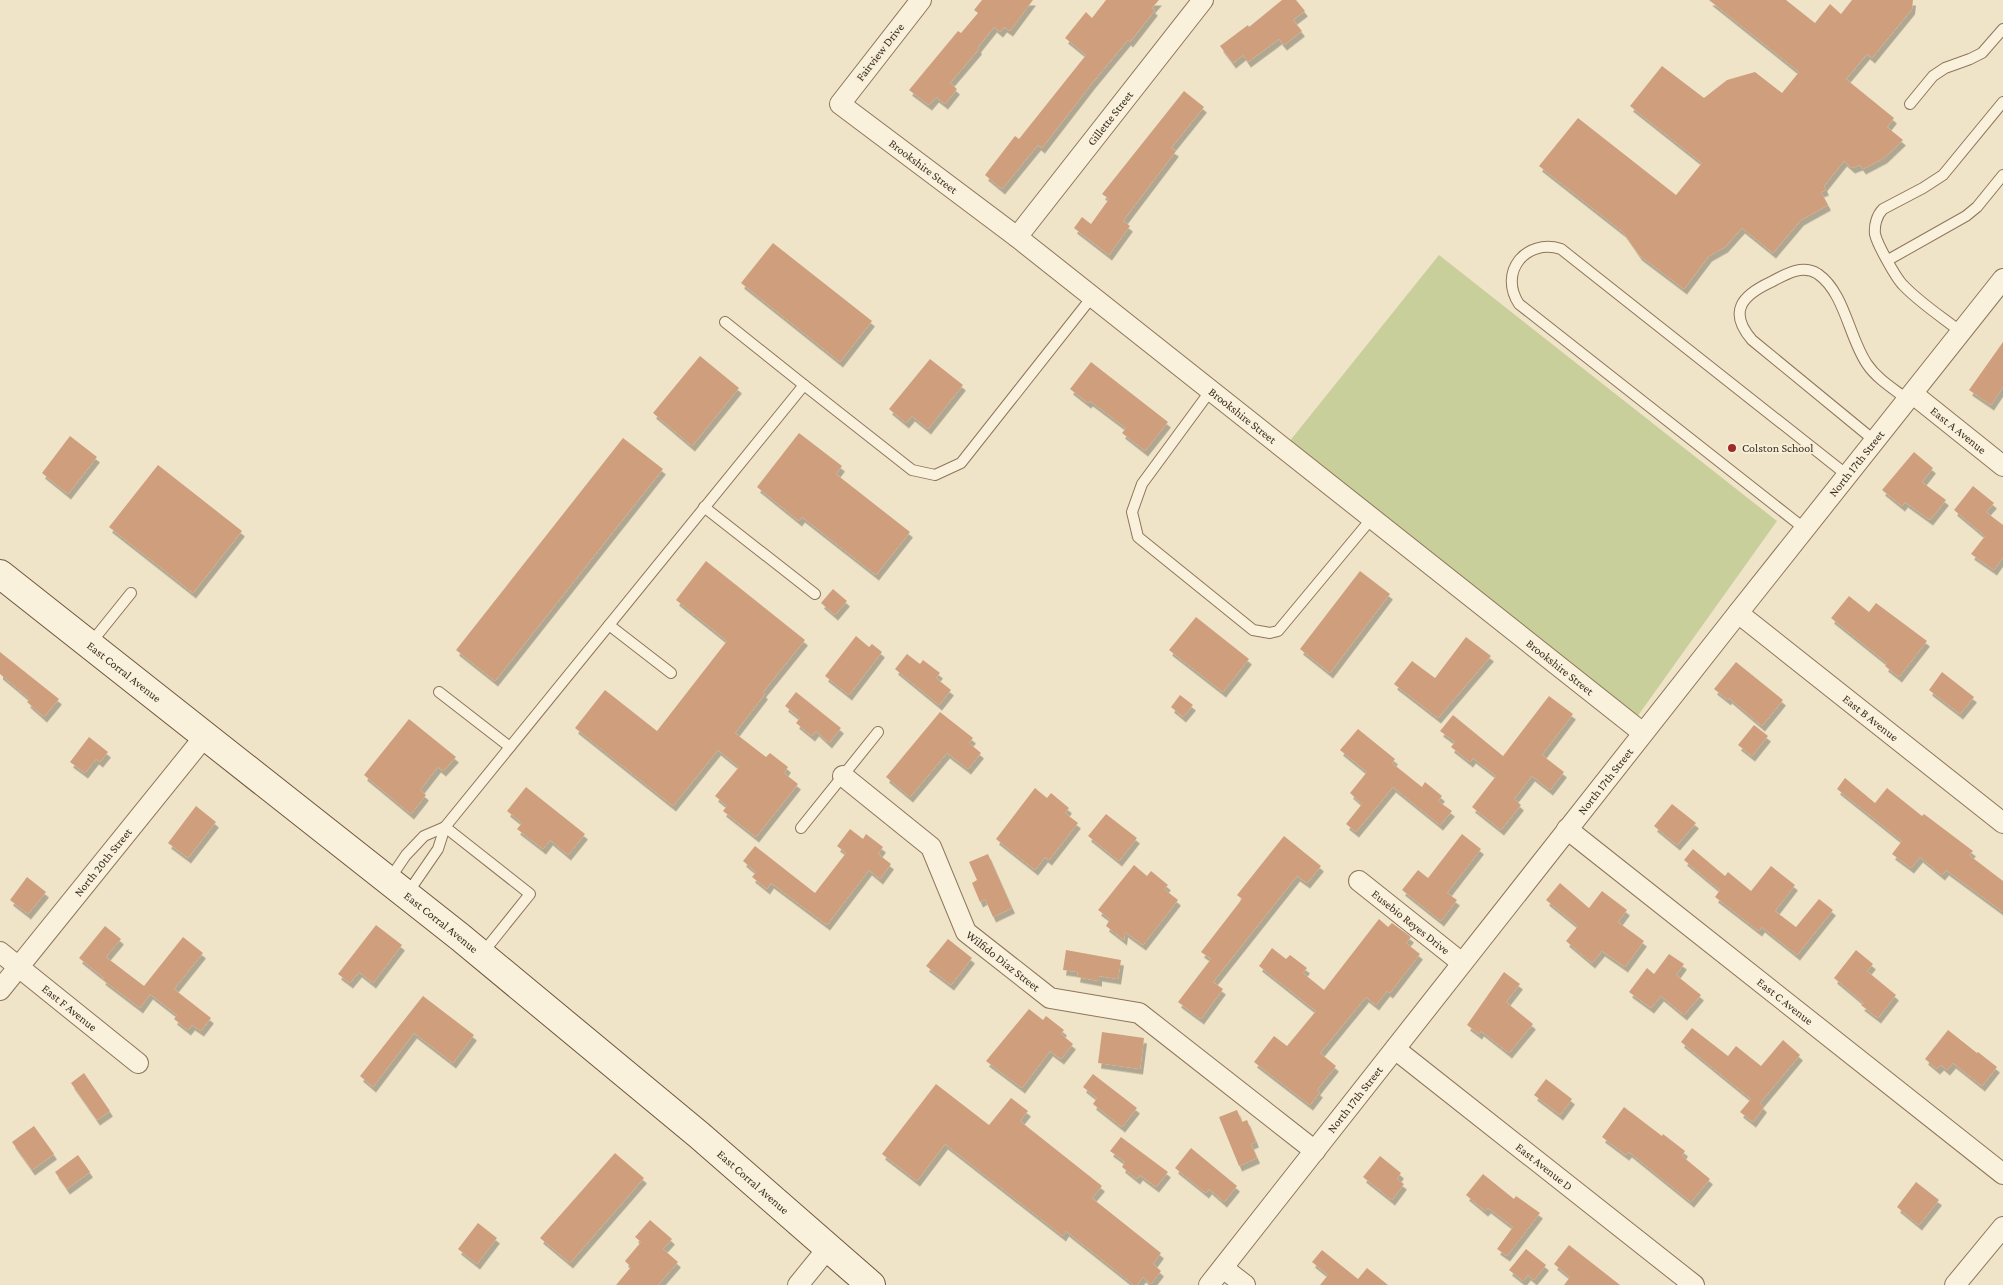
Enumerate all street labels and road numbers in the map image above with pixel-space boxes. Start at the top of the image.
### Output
street label: Fairview Drive [853,20,907,84]
street label: Gillette Street [1084,87,1137,148]
street label: Brookshire Street [886,136,961,197]
street label: Brookshire Street [1206,385,1280,447]
street label: East A Avenue [1928,404,1989,457]
street label: North 17th Street [1826,427,1888,500]
street label: Brookshire Street [1523,636,1597,699]
street label: East Corral Avenue [84,638,164,705]
street label: East B Avenue [1840,692,1901,744]
street label: North 17th Street [1575,744,1637,818]
street label: North 20th Street [71,824,135,900]
street label: Eusebio Reyes Drive [1369,887,1452,957]
street label: East Corral Avenue [401,889,481,956]
street label: Wilfido Diaz Street [963,928,1044,995]
street label: East C Avenue [1754,975,1816,1028]
street label: East F Avenue [39,981,100,1034]
street label: North 17th Street [1324,1063,1386,1136]
street label: East Avenue D [1513,1140,1575,1193]
street label: East Corral Avenue [714,1147,792,1217]

